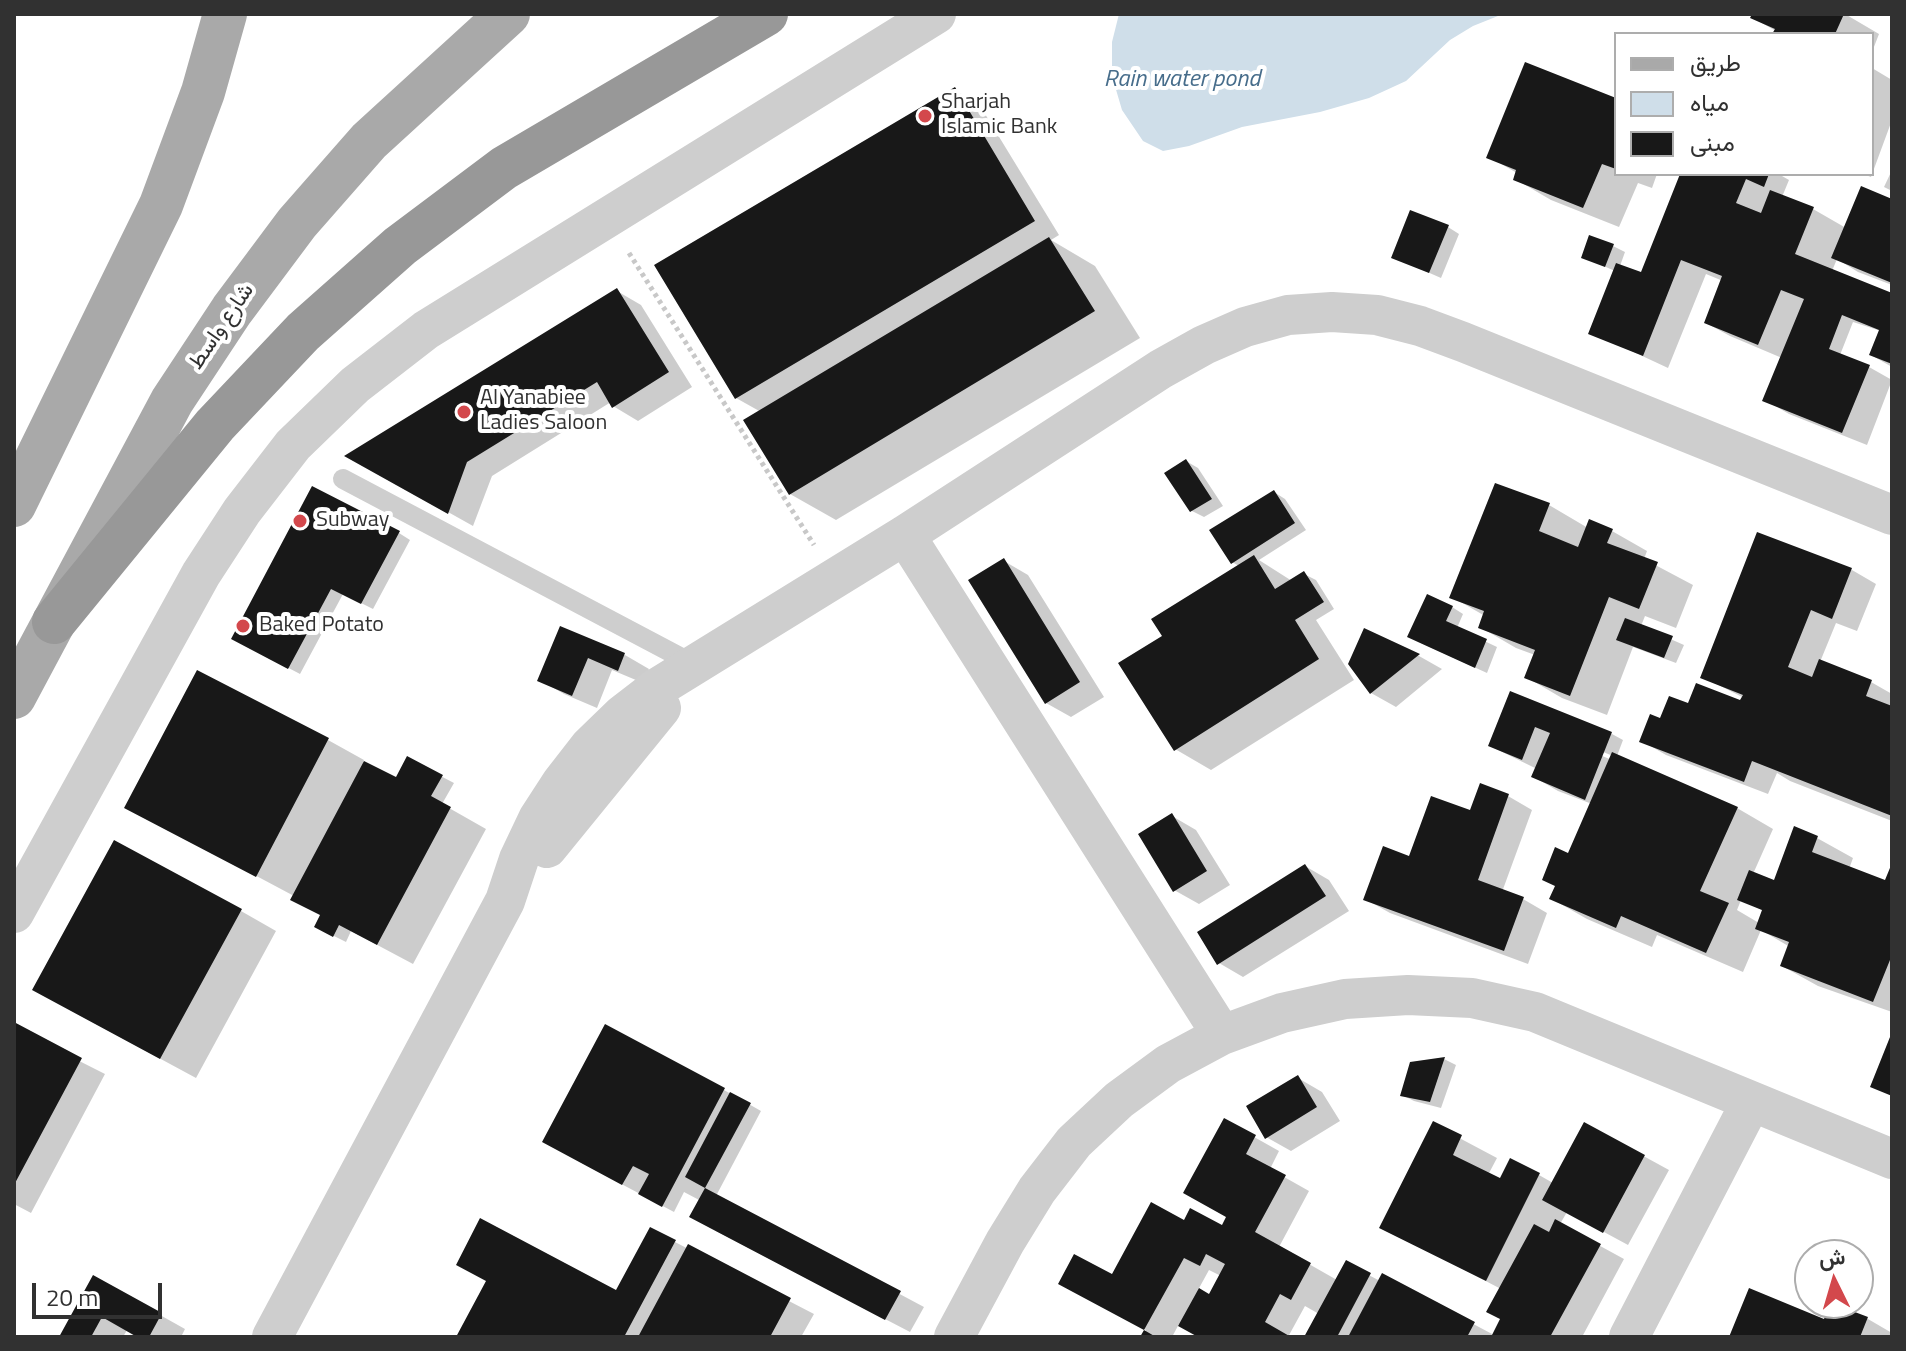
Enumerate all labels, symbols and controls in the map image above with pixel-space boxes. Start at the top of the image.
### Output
legend [1614,32,1874,176]
text: طريق [1690,44,1741,80]
water label: Rain water pond [1104,66,1260,94]
text: مياه [1690,84,1729,120]
place label: Sharjah Islamic Bank [941,90,1057,142]
marker: Sharjah Islamic Bank [916,107,934,125]
text: مبنى [1690,124,1735,160]
street label: شارع واسط [184,279,260,375]
place label: Al Yanabiee Ladies Saloon [480,386,607,438]
marker: Al Yanabiee Ladies Saloon [455,403,473,421]
place label: Subway [316,508,389,534]
marker: Subway [291,512,309,530]
place label: Baked Potato [259,613,384,639]
marker: Baked Potato [234,617,252,635]
north arrow [1794,1239,1874,1319]
text: ش [1817,1239,1847,1275]
scale bar [36,1267,166,1317]
text: 20 m [46,1279,98,1315]

